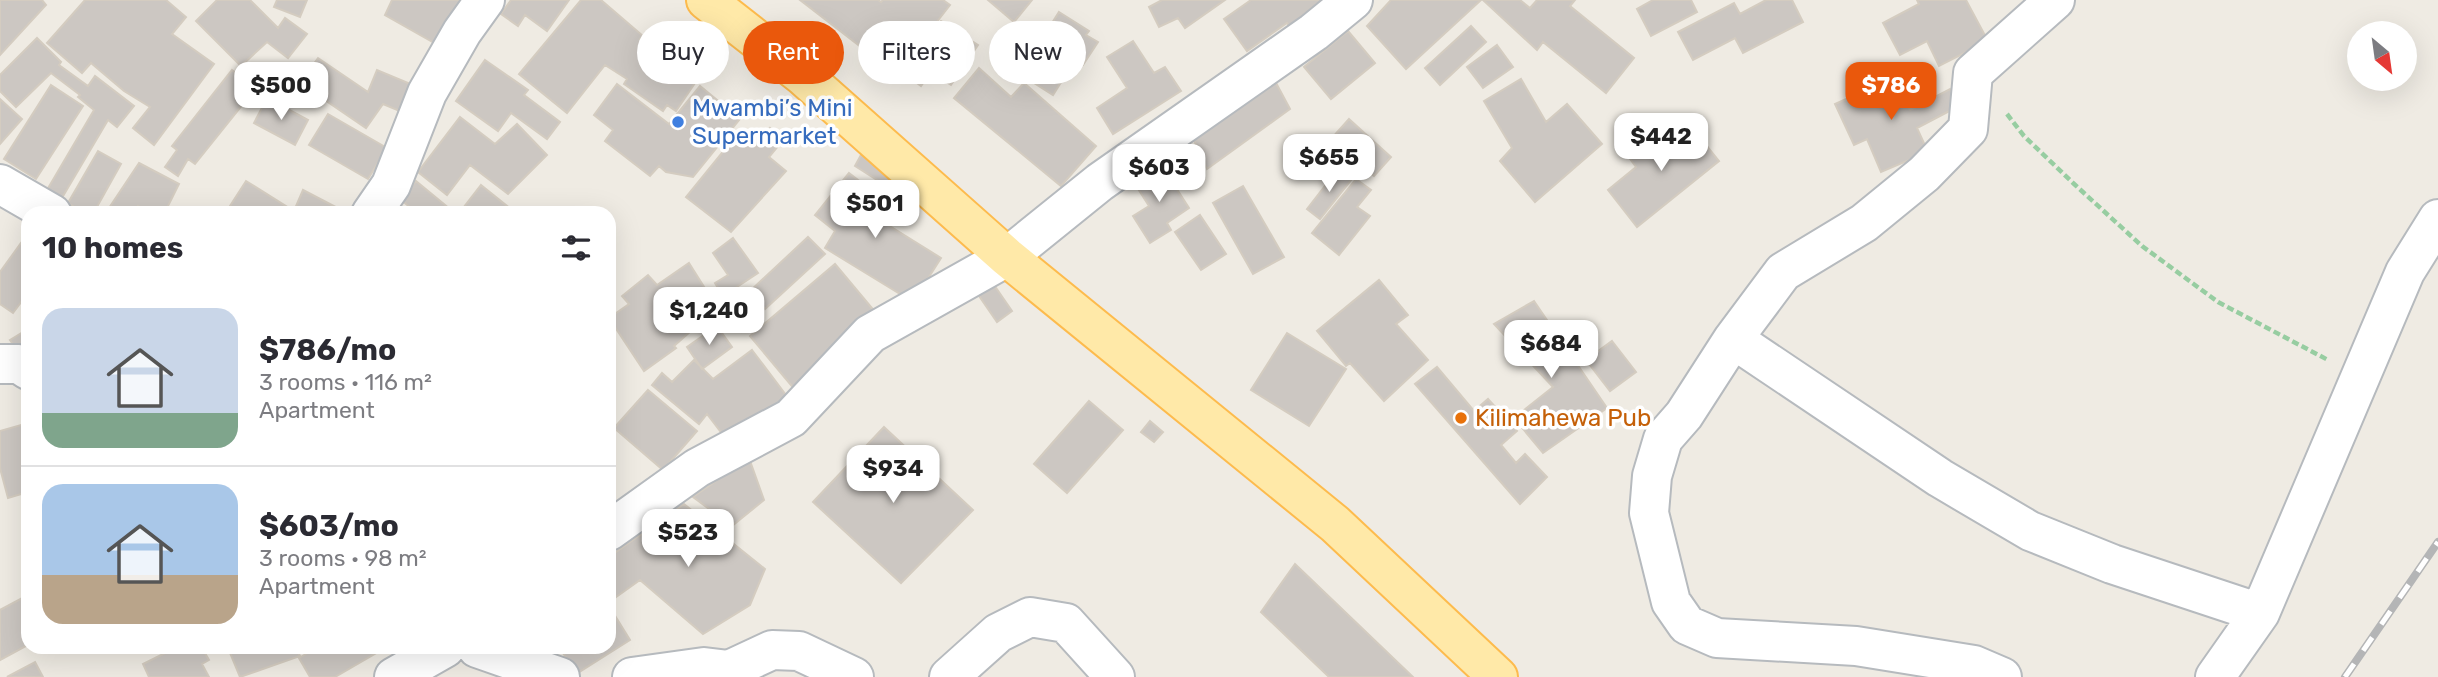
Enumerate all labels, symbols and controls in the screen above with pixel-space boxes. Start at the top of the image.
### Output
chip: Buy [637,21,729,84]
chip: Rent [743,21,844,84]
chip: Filters [858,21,975,84]
chip: New [989,21,1086,84]
north arrow [2347,21,2417,91]
map controls [2347,21,2417,91]
pin: $500 [240,62,322,122]
pin: $786 [1850,62,1932,122]
text: $500 [250,71,312,99]
text: $786 [1861,71,1921,99]
place label: Mwambi’s Mini Supermarket [692,94,853,150]
marker: Mwambi’s Mini Supermarket [670,114,686,130]
pin: $442 [1620,114,1702,173]
text: $442 [1630,122,1692,150]
pin: $655 [1288,134,1370,194]
text: $655 [1299,143,1359,171]
pin: $603 [1118,144,1200,204]
text: $603 [1128,153,1190,181]
pin: $501 [834,180,916,240]
text: $501 [846,189,904,217]
icon: filters [557,229,595,267]
text: 10 homes [42,230,183,266]
pin: $1,240 [652,288,766,347]
text: $1,240 [669,296,749,324]
pin: $684 [1510,320,1592,380]
text: $684 [1520,329,1582,357]
text: $786/mo [259,332,396,368]
icon: home [98,336,182,420]
text: 3 rooms · 116 m² [259,368,432,396]
text: Apartment [259,396,375,424]
place label: Kilimahewa Pub [1475,404,1651,432]
marker: Kilimahewa Pub [1453,410,1469,426]
pin: $934 [852,446,934,505]
text: $934 [863,454,923,482]
text: $603/mo [259,508,399,544]
pin: $523 [647,510,729,569]
icon: home [98,512,182,596]
text: $523 [658,518,718,546]
text: 3 rooms · 98 m² [259,544,427,572]
text: Apartment [259,572,375,600]

